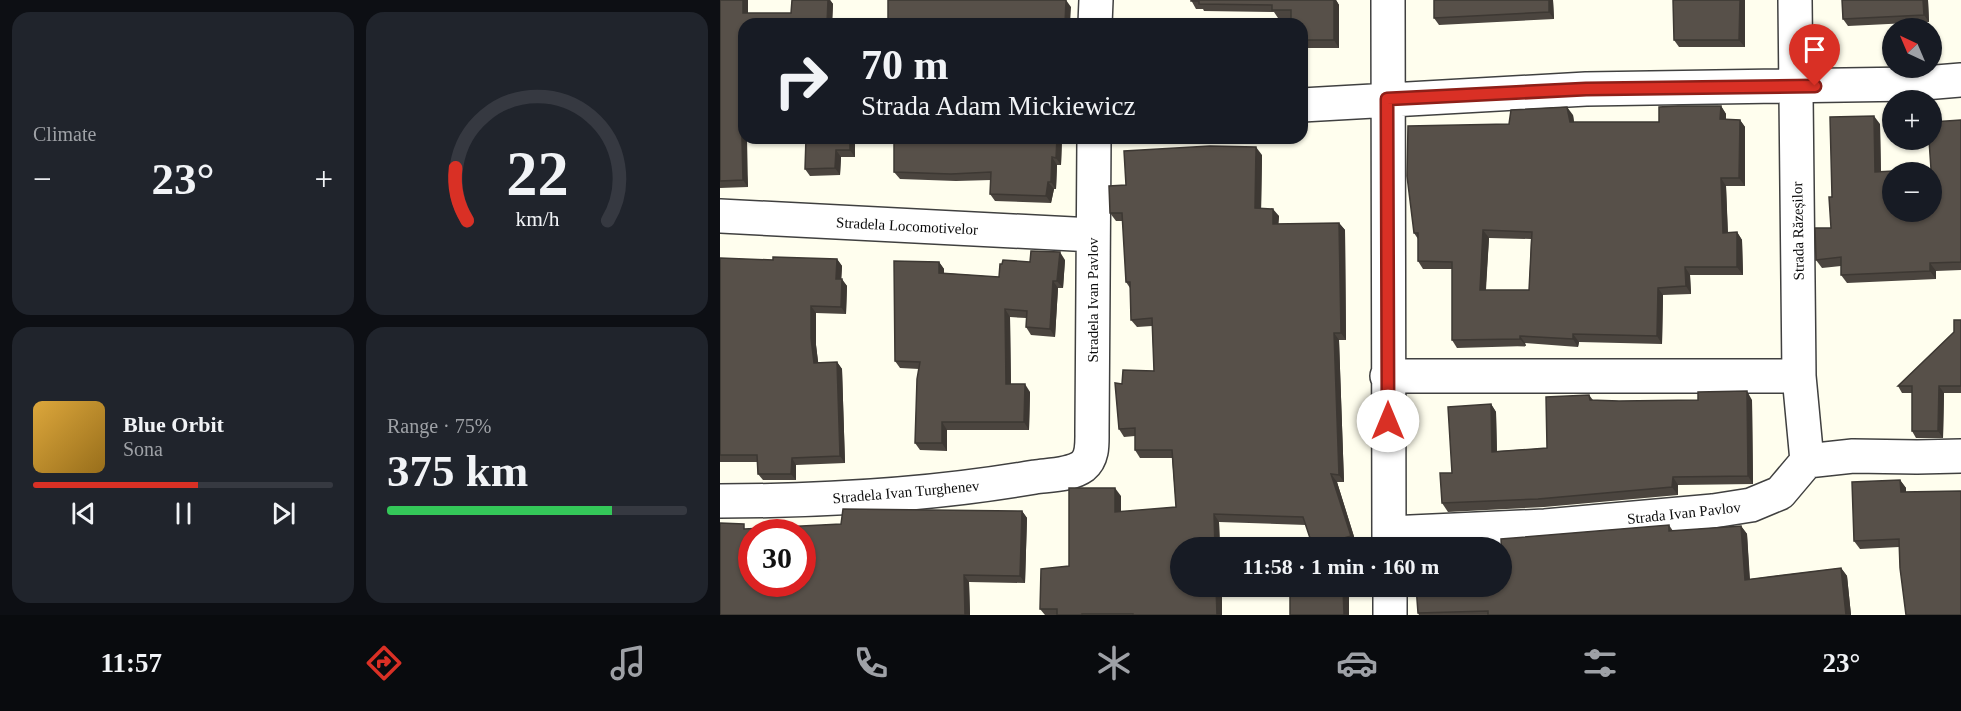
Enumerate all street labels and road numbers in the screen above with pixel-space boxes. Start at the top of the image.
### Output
street label: Strada Răzeșilor [1789,181,1808,280]
street label: Stradela Locomotivelor [836,214,978,238]
street label: Stradela Ivan Pavlov [1085,237,1101,362]
street label: Stradela Ivan Turghenev [832,478,981,506]
street label: Strada Ivan Pavlov [1626,499,1742,527]

